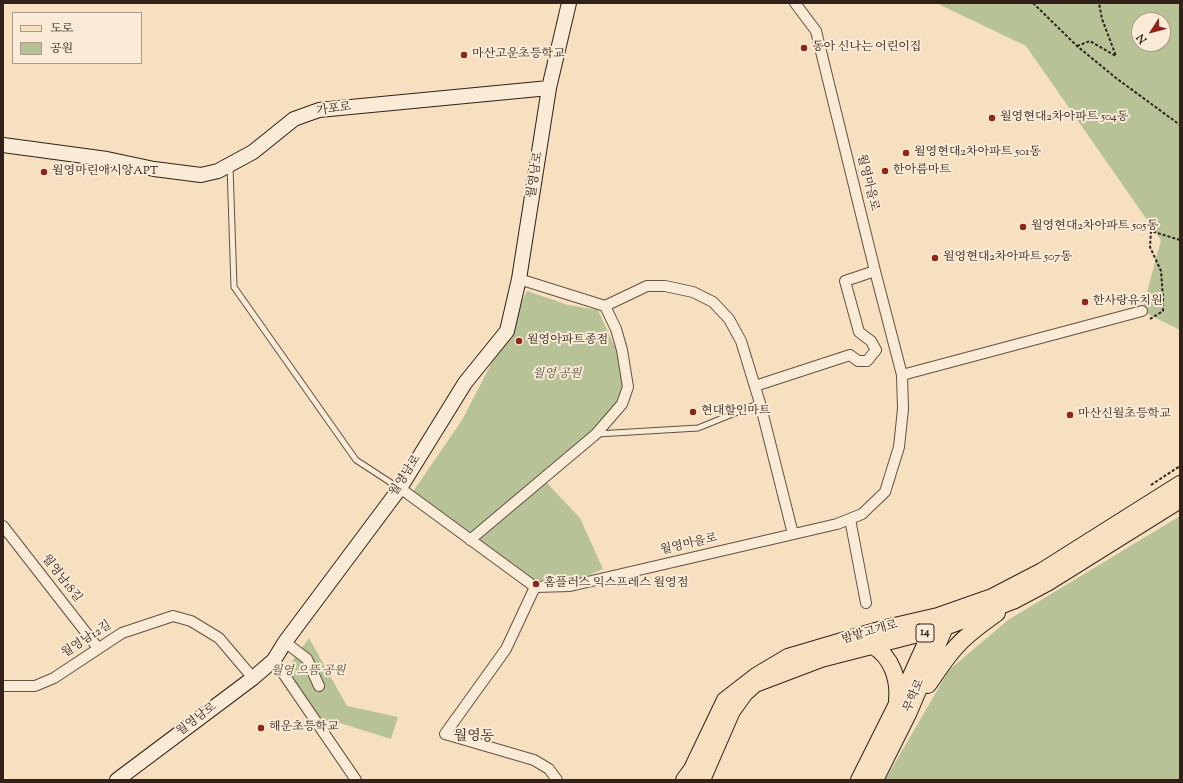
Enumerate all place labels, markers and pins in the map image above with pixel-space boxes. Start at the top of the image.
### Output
place label: 동아 신나는 어린이집 [812,41,921,55]
marker: 동아 신나는 어린이집 [799,43,809,53]
place label: 마산고운초등학교 [472,48,565,62]
marker: 마산고운초등학교 [459,50,469,60]
place label: 월영현대2차아파트 504동 [1000,111,1128,125]
marker: 월영현대2차아파트 504동 [987,113,997,123]
place label: 월영현대2차아파트 501동 [914,146,1041,160]
marker: 월영현대2차아파트 501동 [901,148,911,158]
place label: 한아름마트 [893,164,951,178]
place label: 월영마린애시앙APT [52,165,158,179]
marker: 한아름마트 [880,166,890,176]
marker: 월영마린애시앙APT [39,167,49,177]
place label: 월영현대2차아파트 505동 [1031,220,1158,234]
marker: 월영현대2차아파트 505동 [1018,222,1028,232]
place label: 월영현대2차아파트 507동 [943,251,1072,265]
marker: 월영현대2차아파트 507동 [930,253,940,263]
place label: 한사랑유치원 [1093,295,1163,309]
marker: 한사랑유치원 [1080,297,1090,307]
place label: 월영아파트종점 [527,334,608,348]
marker: 월영아파트종점 [514,336,524,346]
place label: 현대할인마트 [701,405,771,419]
marker: 현대할인마트 [688,407,698,417]
place label: 마산신월초등학교 [1078,408,1171,422]
marker: 마산신월초등학교 [1065,410,1075,420]
place label: 홈플러스 익스프레스 월영점 [544,577,688,591]
marker: 홈플러스 익스프레스 월영점 [531,579,541,589]
place label: 해운초등학교 [269,721,339,735]
marker: 해운초등학교 [256,723,266,733]

